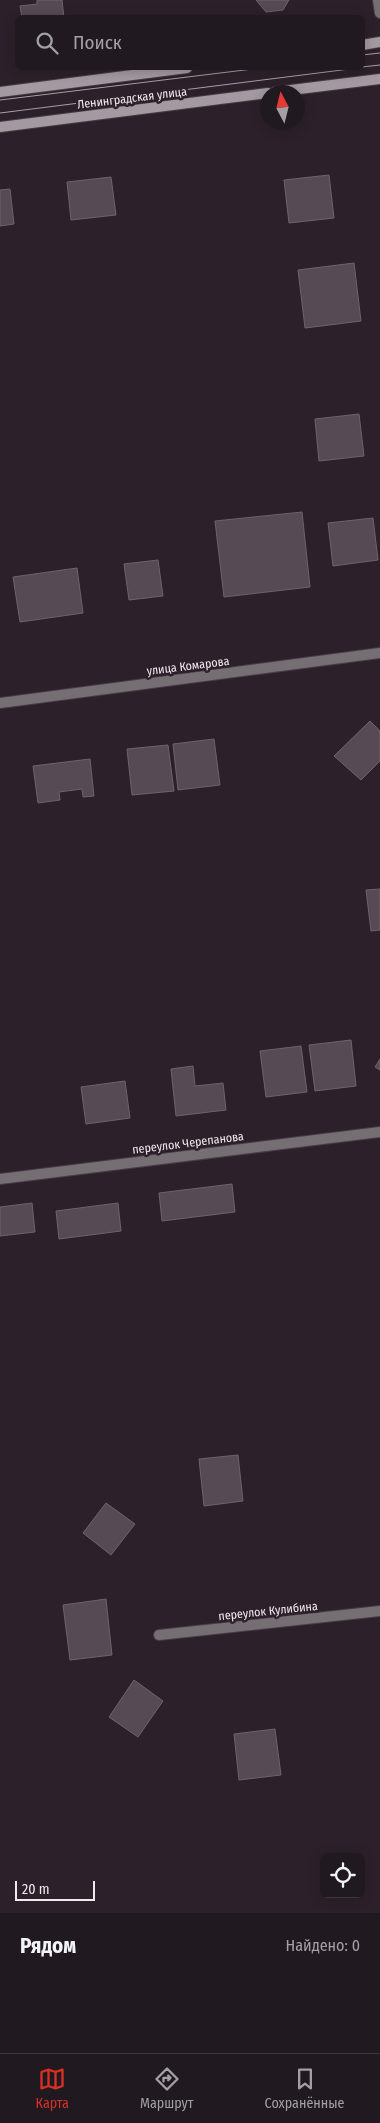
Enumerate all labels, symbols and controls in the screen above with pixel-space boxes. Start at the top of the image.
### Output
search box [15,15,365,70]
icon: search [33,29,61,57]
text: Поиск [73,31,122,54]
street label: Ленинградская улица [76,84,188,112]
north arrow [260,85,305,130]
street label: улица Комарова [146,654,230,678]
street label: переулок Черепанова [131,1129,245,1157]
street label: переулок Кулибина [218,1599,318,1623]
map controls [320,1853,365,1898]
button: locate [320,1853,365,1898]
scale bar [15,1878,95,1901]
text: 20 m [22,1881,50,1898]
text: Рядом [20,1933,76,1959]
text: Найдено: 0 [286,1936,360,1955]
tab: Карта [36,2065,69,2112]
tab: Маршрут [140,2065,194,2112]
tab: Сохранённые [265,2065,344,2112]

